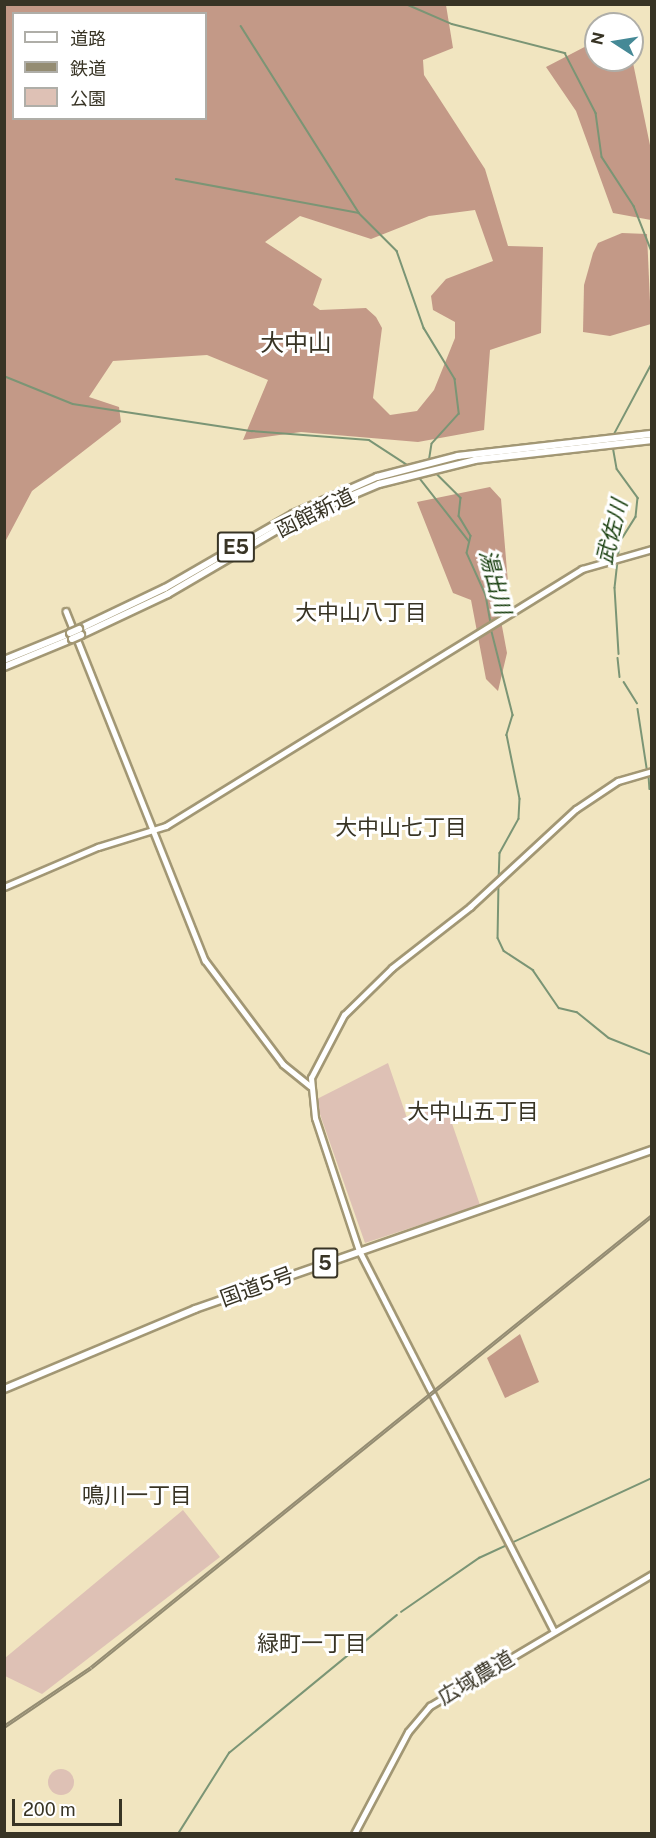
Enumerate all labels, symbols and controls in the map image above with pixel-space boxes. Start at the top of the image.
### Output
legend [12,12,207,120]
north arrow [584,12,644,72]
text: 道路 [70,28,106,49]
text: N [587,30,608,47]
text: 鉄道 [70,58,106,79]
text: 公園 [70,88,106,109]
district label: 大中山 [260,329,332,357]
street label: 函館新道 [272,483,358,543]
water label: 武佐川 [591,497,633,567]
road number: E5 [216,530,256,564]
water label: 湯出川 [474,547,516,617]
district label: 大中山八丁目 [295,600,427,626]
district label: 大中山七丁目 [335,815,467,841]
district label: 大中山五丁目 [407,1099,539,1125]
road number: 5 [312,1246,338,1280]
street label: 国道5号 [217,1262,297,1312]
district label: 鳴川一丁目 [82,1483,192,1509]
district label: 緑町一丁目 [257,1631,367,1657]
street label: 広域農道 [434,1646,518,1710]
scale bar [15,1787,124,1825]
text: 200 m [23,1799,76,1820]

